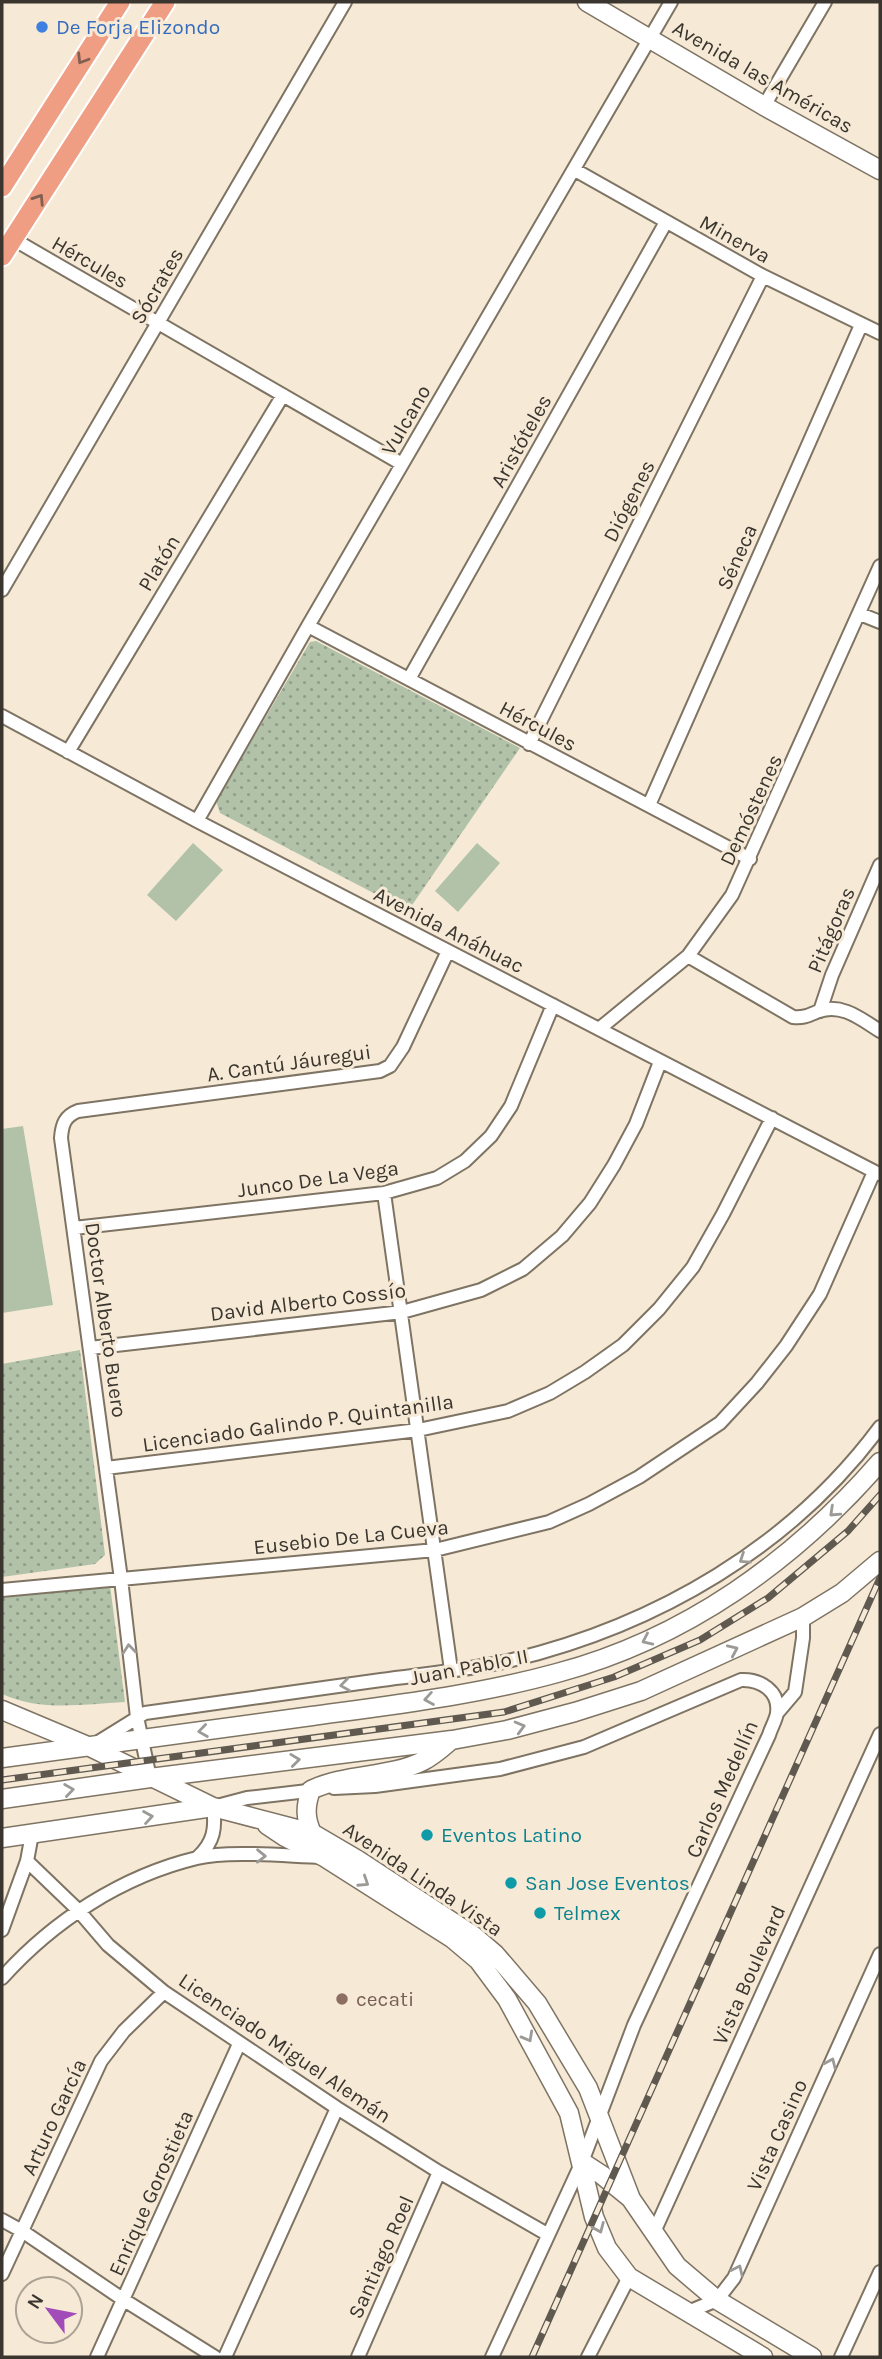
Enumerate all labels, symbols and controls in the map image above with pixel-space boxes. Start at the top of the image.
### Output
place label: De Forja Elizondo [56,15,220,39]
street label: Avenida las Américas [669,16,857,138]
marker: De Forja Elizondo [34,19,50,35]
one-way arrow [78,51,91,64]
one-way arrow [30,193,43,206]
street label: Minerva [695,210,775,268]
street label: Hércules [48,231,132,293]
street label: Sócrates [126,244,188,328]
street label: Vulcano [376,381,436,459]
street label: Aristóteles [486,390,556,492]
street label: Diógenes [598,456,660,546]
street label: Séneca [712,520,762,594]
street label: Platón [133,531,185,595]
street label: Hércules [495,696,581,756]
street label: Demóstenes [715,751,787,869]
street label: Avenida Anáhuac [370,882,528,978]
street label: Pitágoras [802,883,860,977]
street label: A. Cantú Jáuregui [205,1040,373,1086]
street label: Junco De La Vega [236,1156,400,1202]
street label: Doctor Alberto Buero [80,1221,132,1419]
street label: David Alberto Cossío [209,1278,407,1326]
street label: Licenciado Galindo P. Quintanilla [141,1389,455,1457]
one-way arrow [829,1504,842,1516]
street label: Eusebio De La Cueva [252,1515,450,1559]
one-way arrow [739,1550,752,1563]
one-way arrow [642,1632,654,1646]
one-way arrow [121,1644,136,1655]
street label: Juan Pablo II [408,1644,530,1690]
one-way arrow [726,1644,738,1658]
one-way arrow [339,1677,351,1692]
one-way arrow [423,1691,435,1706]
street label: Carlos Medellín [681,1717,763,1861]
one-way arrow [514,1720,526,1735]
one-way arrow [197,1723,209,1738]
one-way arrow [289,1752,301,1767]
one-way arrow [63,1782,75,1797]
one-way arrow [142,1810,154,1825]
street label: Avenida Linda Vista [339,1817,507,1941]
place label: Eventos Latino [441,1823,582,1847]
marker: Eventos Latino [419,1827,435,1843]
one-way arrow [256,1848,267,1863]
place label: San Jose Eventos [525,1871,690,1895]
one-way arrow [357,1874,370,1887]
marker: San Jose Eventos [503,1875,519,1891]
place label: Telmex [554,1901,621,1925]
street label: Vista Boulevard [708,1902,790,2048]
marker: Telmex [532,1905,548,1921]
street label: Licenciado Miguel Alemán [174,1968,396,2128]
place label: cecati [356,1987,414,2011]
marker: cecati [334,1991,350,2007]
one-way arrow [520,2030,533,2043]
street label: Arturo García [17,2055,91,2179]
one-way arrow [823,2058,837,2070]
street label: Vista Casino [742,2076,812,2194]
street label: Enrique Gorostieta [104,2107,198,2279]
street label: Santiago Roel [343,2192,419,2322]
one-way arrow [590,2221,604,2233]
one-way arrow [729,2265,743,2277]
north arrow [14,2275,84,2345]
text: N [22,2290,48,2313]

